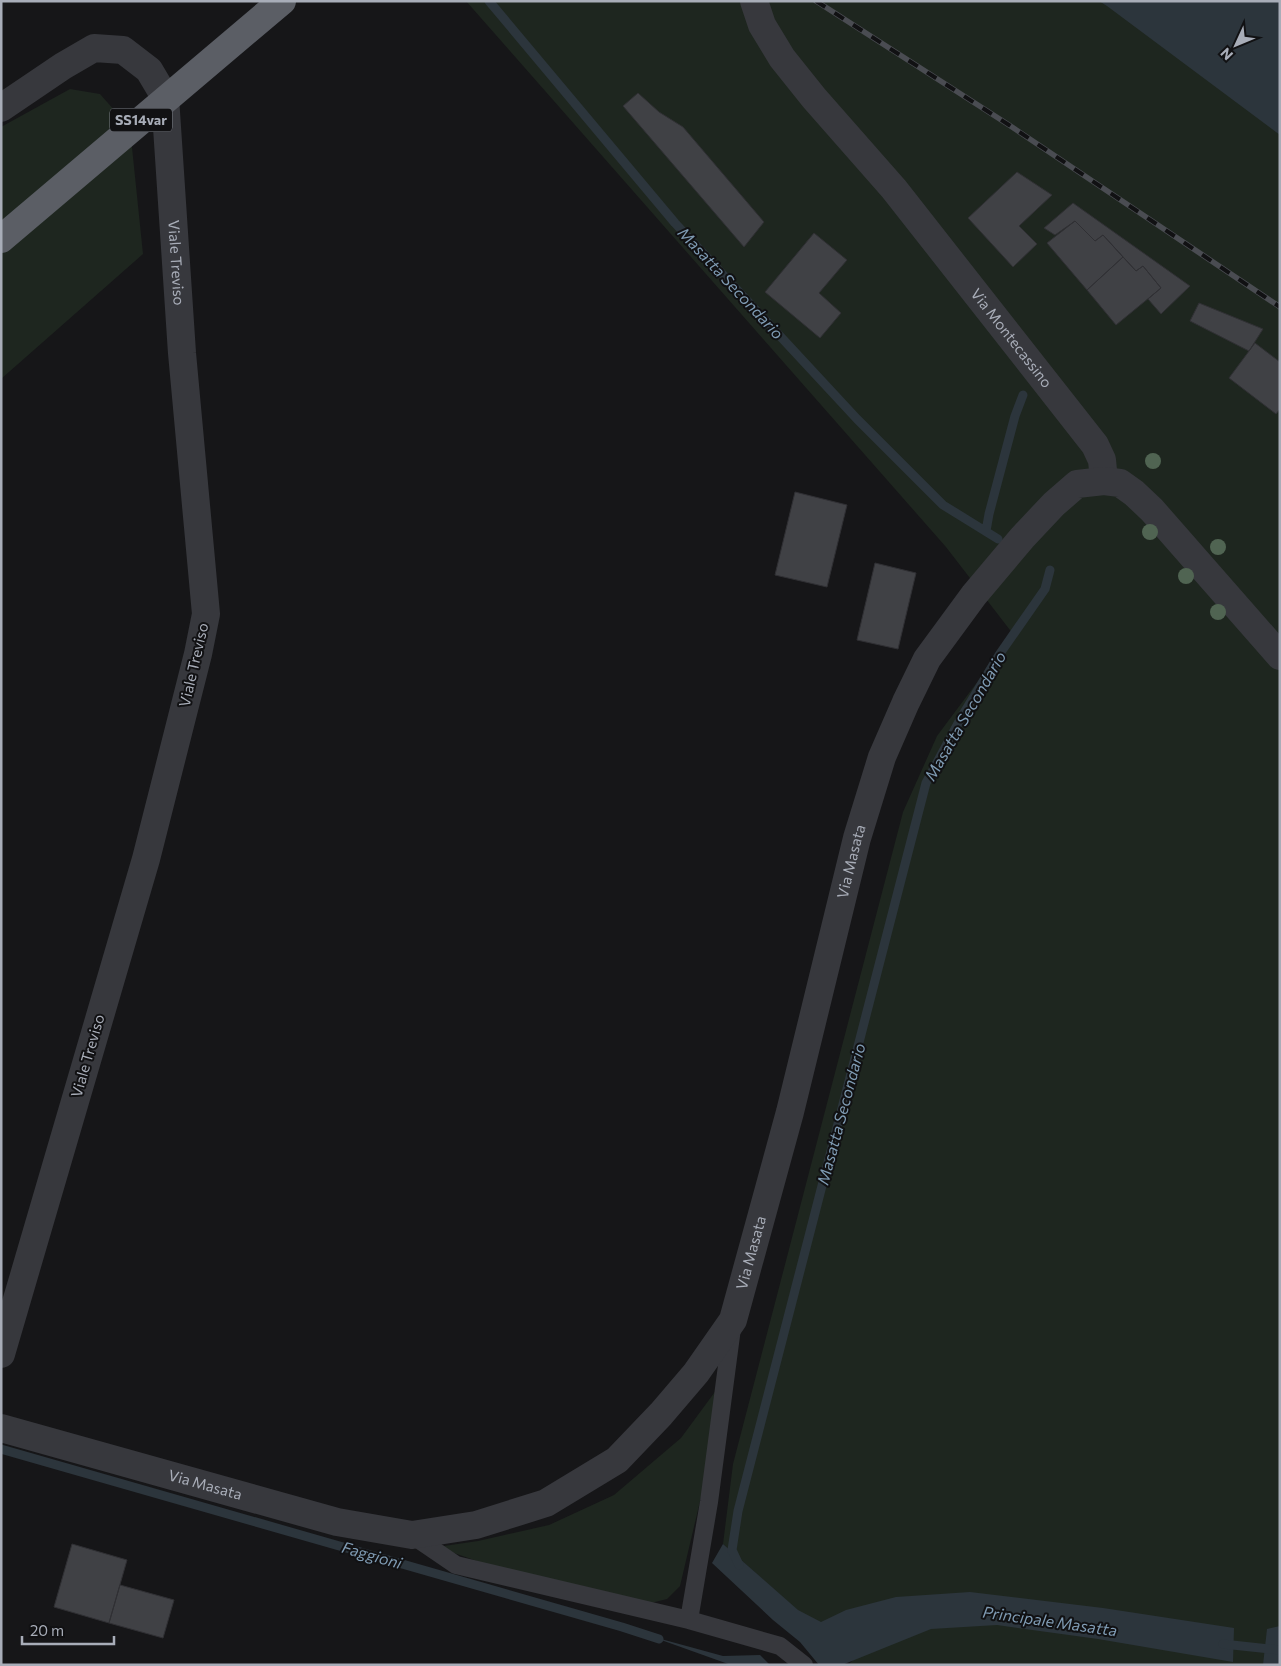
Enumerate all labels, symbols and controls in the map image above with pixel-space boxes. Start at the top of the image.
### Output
north arrow [1211,20,1261,70]
text: N [1217,45,1236,64]
road number: SS14var [110,108,172,132]
street label: Viale Treviso [165,219,189,306]
water label: Masatta Secondario [675,223,788,342]
street label: Via Montecassino [967,284,1056,391]
street label: Viale Treviso [175,621,211,709]
water label: Masatta Secondario [920,648,1009,784]
street label: Via Masata [833,822,869,900]
street label: Viale Treviso [67,1012,108,1099]
water label: Masatta Secondario [812,1041,869,1187]
street label: Via Masata [732,1214,769,1291]
street label: Via Masata [167,1465,244,1503]
water label: Faggioni [340,1537,405,1572]
water label: Principale Masatta [982,1602,1119,1639]
scale bar [22,1614,115,1646]
text: 20 m [30,1621,64,1639]

